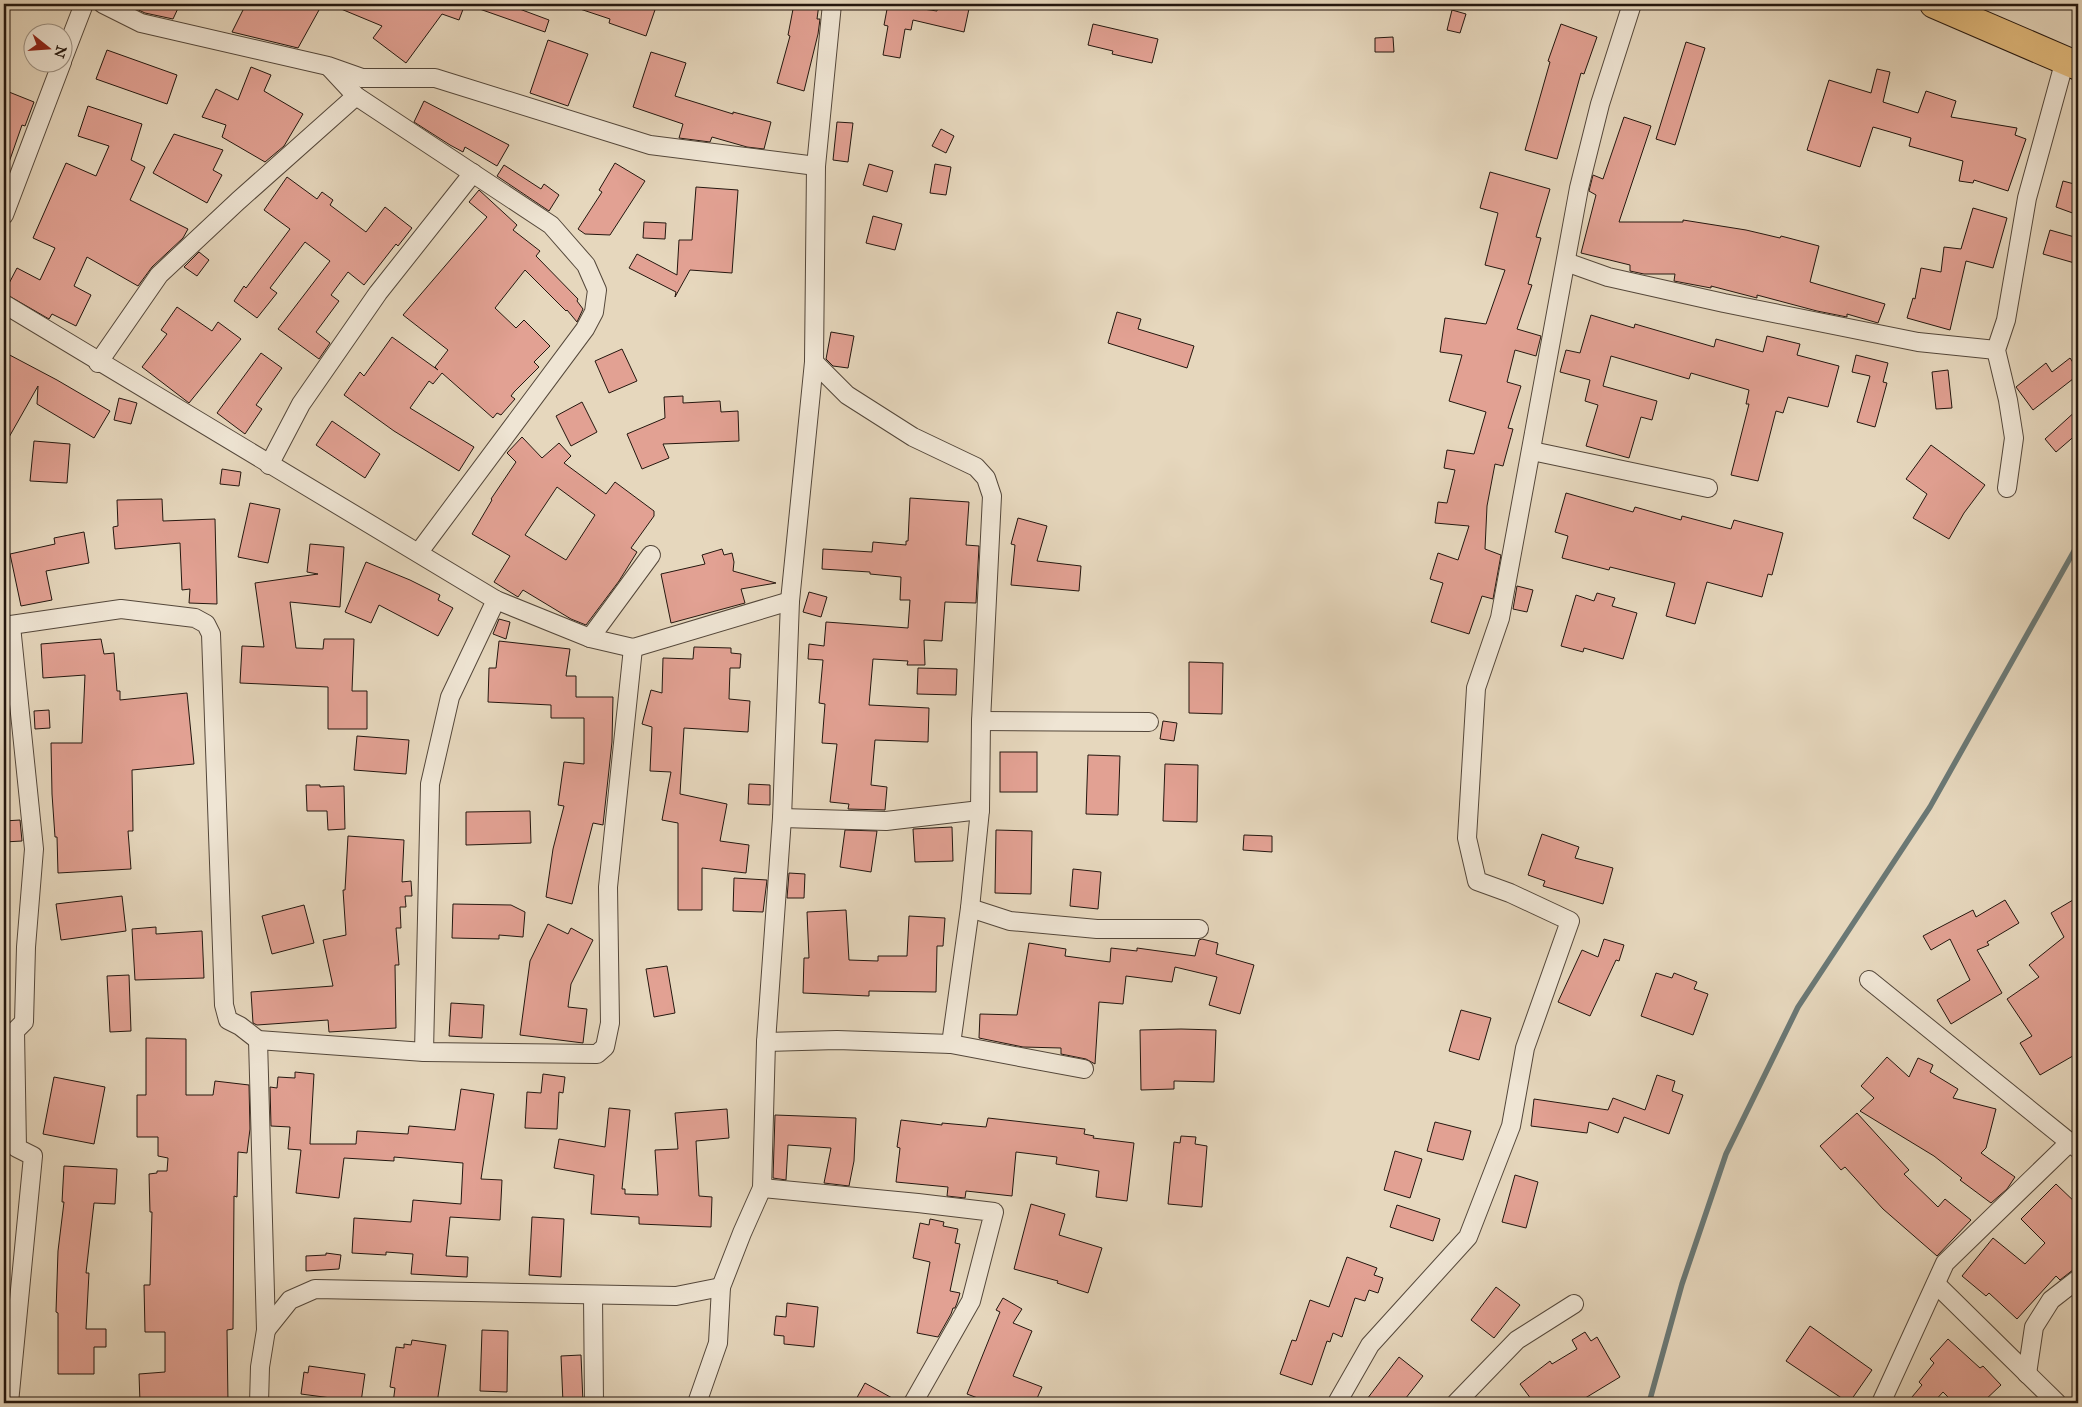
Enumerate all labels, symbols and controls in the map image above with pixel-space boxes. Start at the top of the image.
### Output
north arrow [22,22,72,72]
text: N [50,43,70,60]

